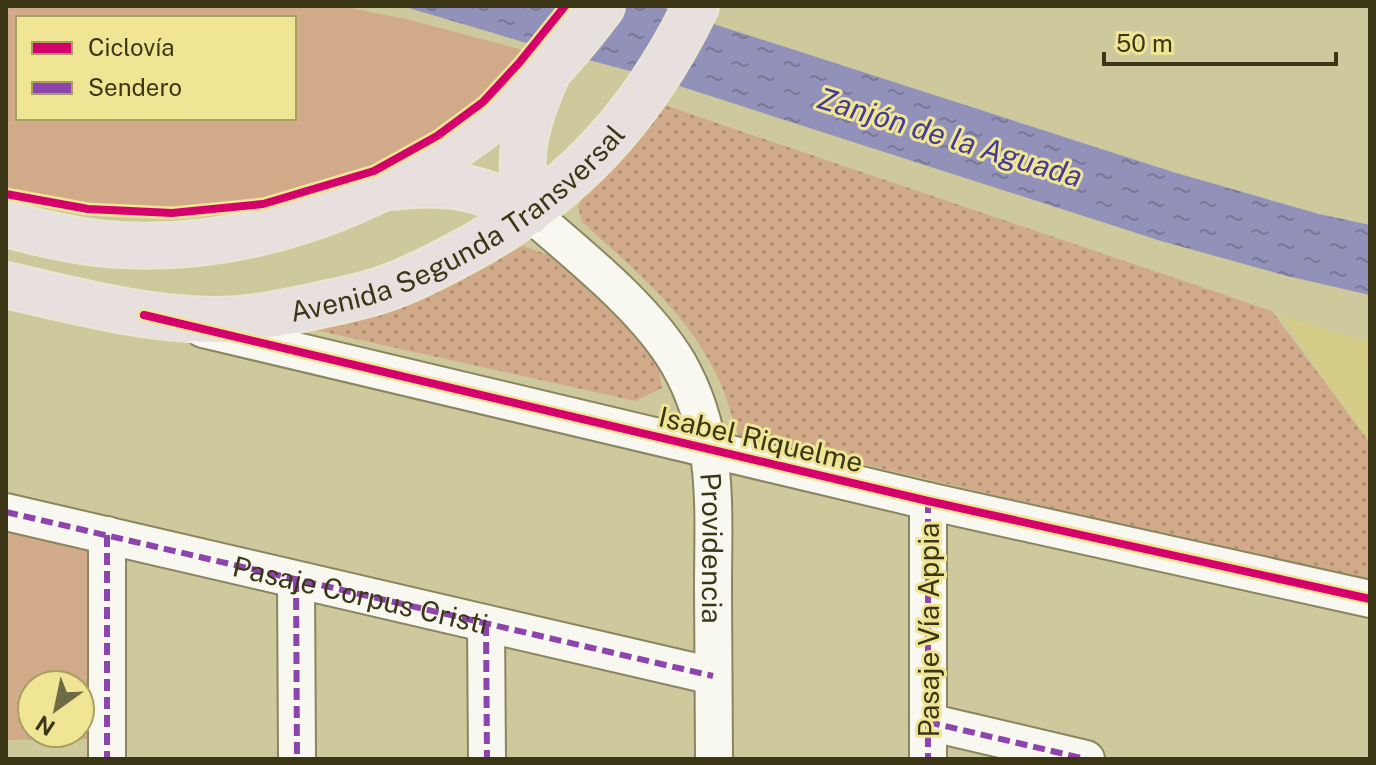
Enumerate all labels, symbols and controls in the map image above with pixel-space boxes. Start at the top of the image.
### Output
legend [16,16,296,120]
scale bar [1104,16,1336,66]
text: 50 m [1116,29,1173,57]
text: Ciclovía [88,33,175,61]
text: Sendero [88,73,182,101]
water label: Zanjón de la Aguada [813,80,1087,194]
street label: Avenida Segunda Transversal [287,117,631,328]
street label: Isabel Riquelme [656,399,866,479]
street label: Providencia [695,471,730,624]
street label: Pasaje Vía Appia [912,522,945,738]
street label: Pasaje Corpus Cristi [230,549,492,640]
north arrow [16,669,96,749]
text: N [31,710,59,741]

